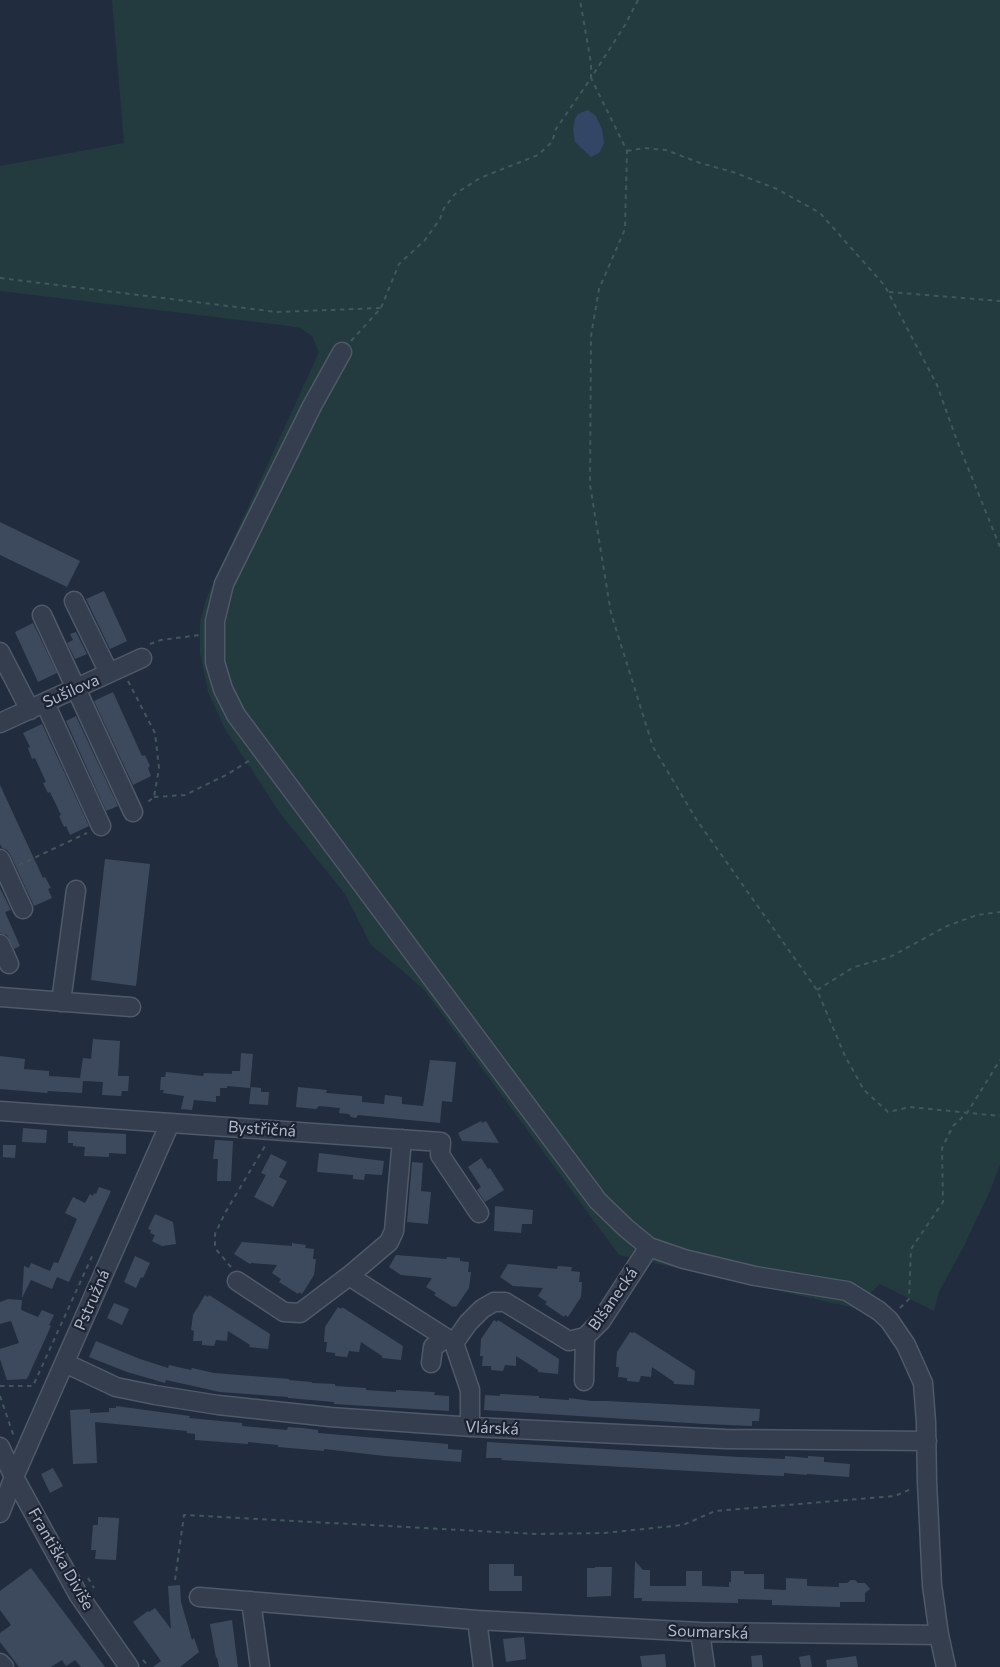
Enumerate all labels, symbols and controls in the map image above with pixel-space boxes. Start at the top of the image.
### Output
street label: Sušilova [40,670,102,712]
street label: Bystřičná [227,1117,297,1141]
street label: Blšanecká [584,1264,642,1334]
street label: Pstružná [70,1267,114,1333]
street label: Vlárská [465,1417,519,1439]
street label: Františka Diviše [24,1505,98,1613]
street label: Soumarská [667,1621,749,1643]

